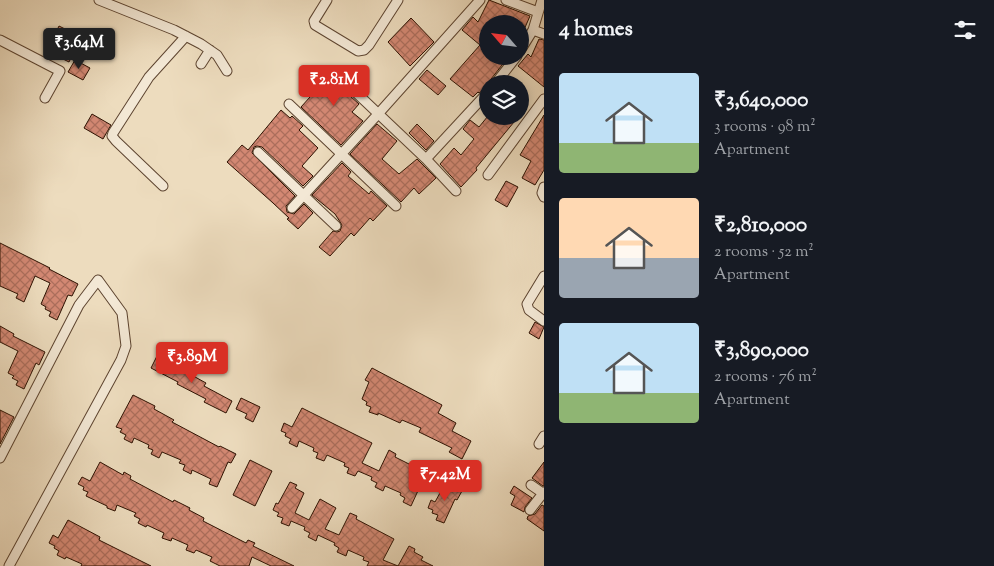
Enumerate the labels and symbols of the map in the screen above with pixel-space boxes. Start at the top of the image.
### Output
north arrow [479,15,529,65]
pin: ₹3.64M [38,28,120,70]
pin: ₹2.81M [293,64,375,107]
pin: ₹3.89M [151,342,233,384]
pin: ₹7.42M [404,460,486,502]

